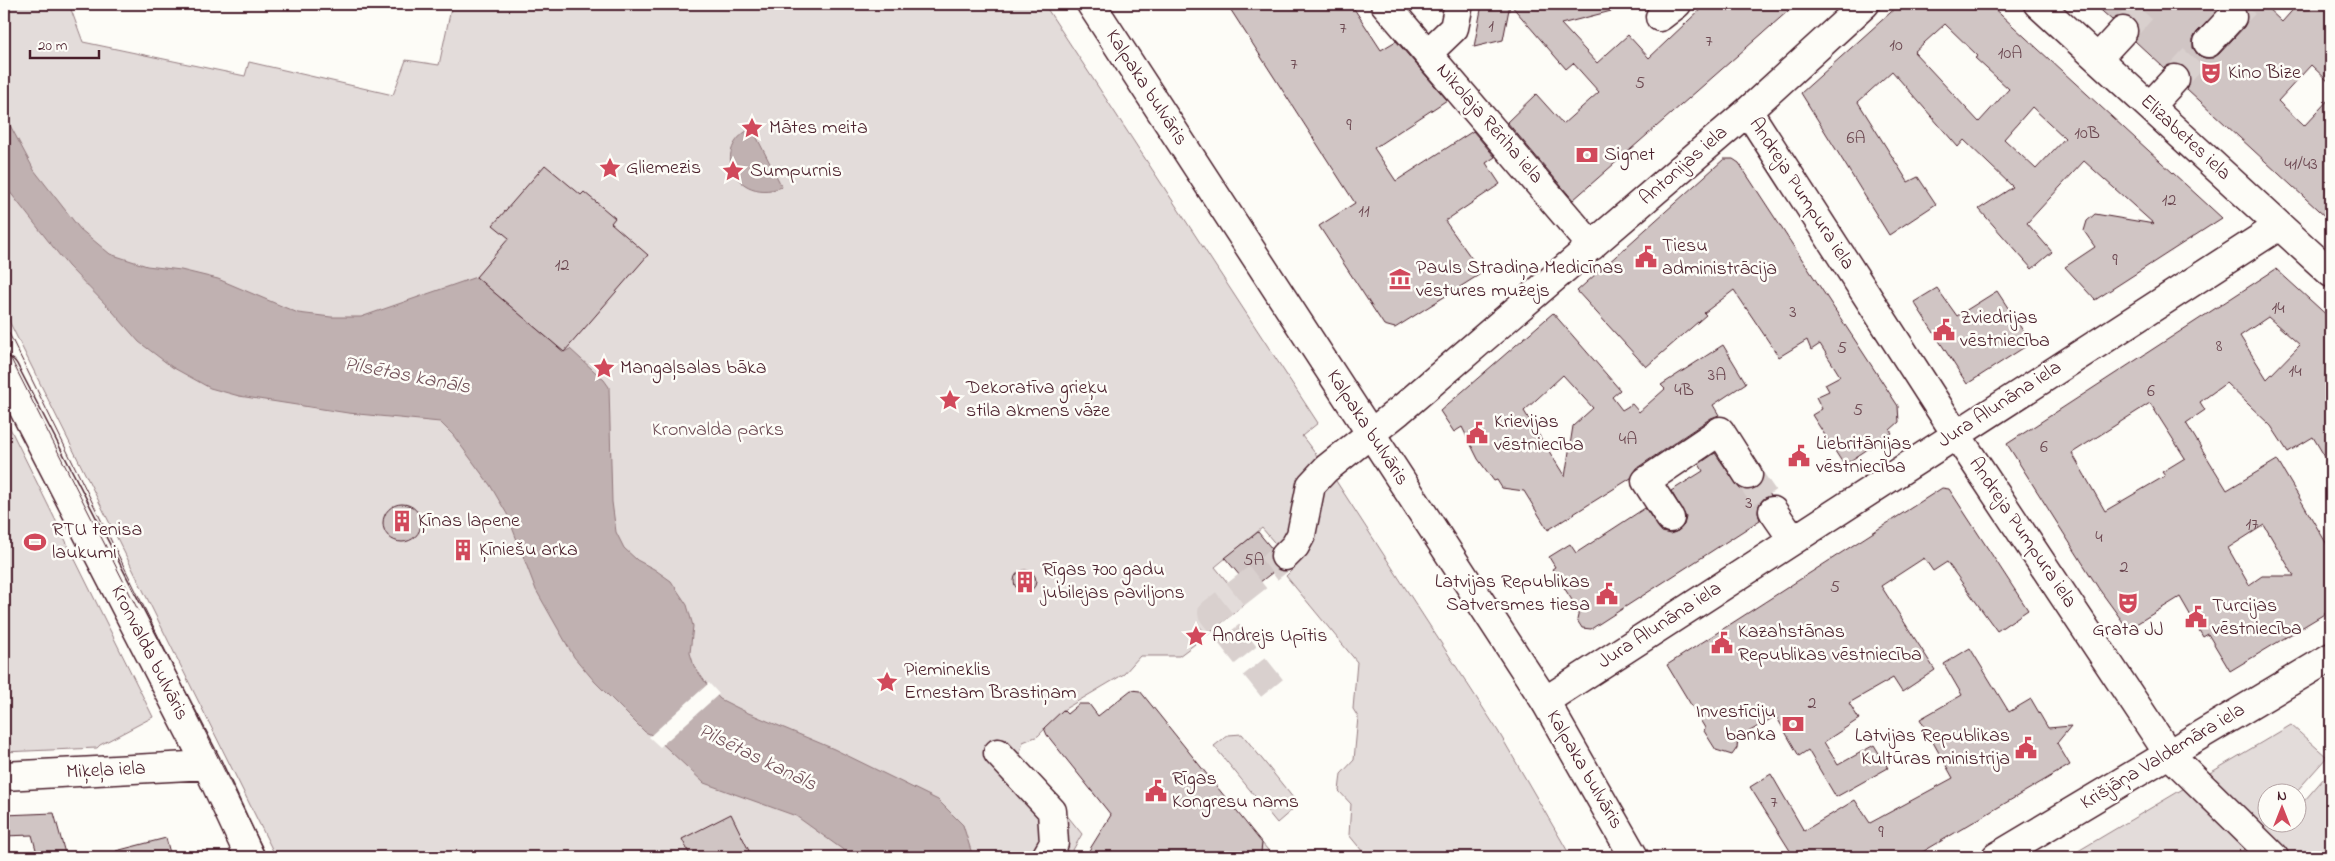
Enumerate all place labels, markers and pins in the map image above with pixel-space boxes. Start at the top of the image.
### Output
place label: Kino Bize [2228,59,2301,88]
theatre icon: Kino Bize [2198,60,2224,86]
place label: Mātes meita [769,114,868,143]
place icon: Mātes meita [739,115,765,141]
place label: Signet [1604,141,1655,171]
bank icon: Signet [1574,142,1600,168]
place label: Gliemezis [626,154,701,183]
place icon: Gliemezis [597,155,623,181]
place label: Sumpurnis [750,157,842,186]
place icon: Sumpurnis [720,158,746,184]
place label: Tiesu administrācija [1662,232,1777,284]
public building icon: Tiesu administrācija [1633,244,1659,270]
place label: Pauls Stradiņa Medicīnas vēstures muzejs [1416,254,1623,306]
museum icon: Pauls Stradiņa Medicīnas vēstures muzejs [1387,266,1413,292]
place label: Zviedrijas vēstniecība [1960,304,2050,356]
public building icon: Zviedrijas vēstniecība [1931,317,1957,343]
place label: Mangaļsalas bāka [620,354,767,384]
place icon: Mangaļsalas bāka [591,355,617,381]
place label: Dekoratīva grieķu stila akmens vāze [965,374,1110,426]
place icon: Dekoratīva grieķu stila akmens vāze [937,387,963,413]
place label: Krievijas vēstniecība [1494,408,1584,460]
public building icon: Krievijas vēstniecība [1464,420,1490,446]
place label: Liebritānijas vēstniecība [1816,430,1912,482]
public building icon: Liebritānijas vēstniecība [1786,443,1812,469]
place label: Ķīnas lapene [418,507,520,536]
building icon: Ķīnas lapene [389,508,415,534]
place label: RTU tenisa laukumi [52,516,142,568]
sports icon: RTU tenisa laukumi [22,529,48,555]
place label: Ķīniešu arka [479,536,578,565]
building icon: Ķīniešu arka [450,537,476,563]
place label: Rīgas 700 gadu jubilejas paviljons [1039,556,1185,608]
place label: Latvijas Republikas Satversmes tiesa [1435,568,1590,620]
building icon: Rīgas 700 gadu jubilejas paviljons [1012,569,1038,595]
public building icon: Latvijas Republikas Satversmes tiesa [1594,581,1620,607]
theatre icon: Grata JJ [2115,590,2141,616]
place label: Turcijas vēstniecība [2212,592,2302,644]
public building icon: Turcijas vēstniecība [2183,604,2209,630]
place label: Grata JJ [2092,616,2164,645]
place label: Kazahstānas Republikas vēstniecība [1738,618,1922,670]
place label: Andrejs Upītis [1212,622,1327,651]
place icon: Andrejs Upītis [1183,623,1209,649]
public building icon: Kazahstānas Republikas vēstniecība [1709,630,1735,656]
place label: Piemineklis Ernestam Brastiņam [904,656,1077,708]
place icon: Piemineklis Ernestam Brastiņam [874,669,900,695]
place label: Investīciju banka [1696,698,1776,750]
bank icon: Investīciju banka [1780,711,1806,737]
place label: Latvijas Republikas Kultūras ministrija [1855,722,2010,774]
public building icon: Latvijas Republikas Kultūras ministrija [2013,735,2039,761]
place label: Rīgas Kongresu nams [1172,765,1299,818]
public building icon: Rīgas Kongresu nams [1143,778,1169,804]

